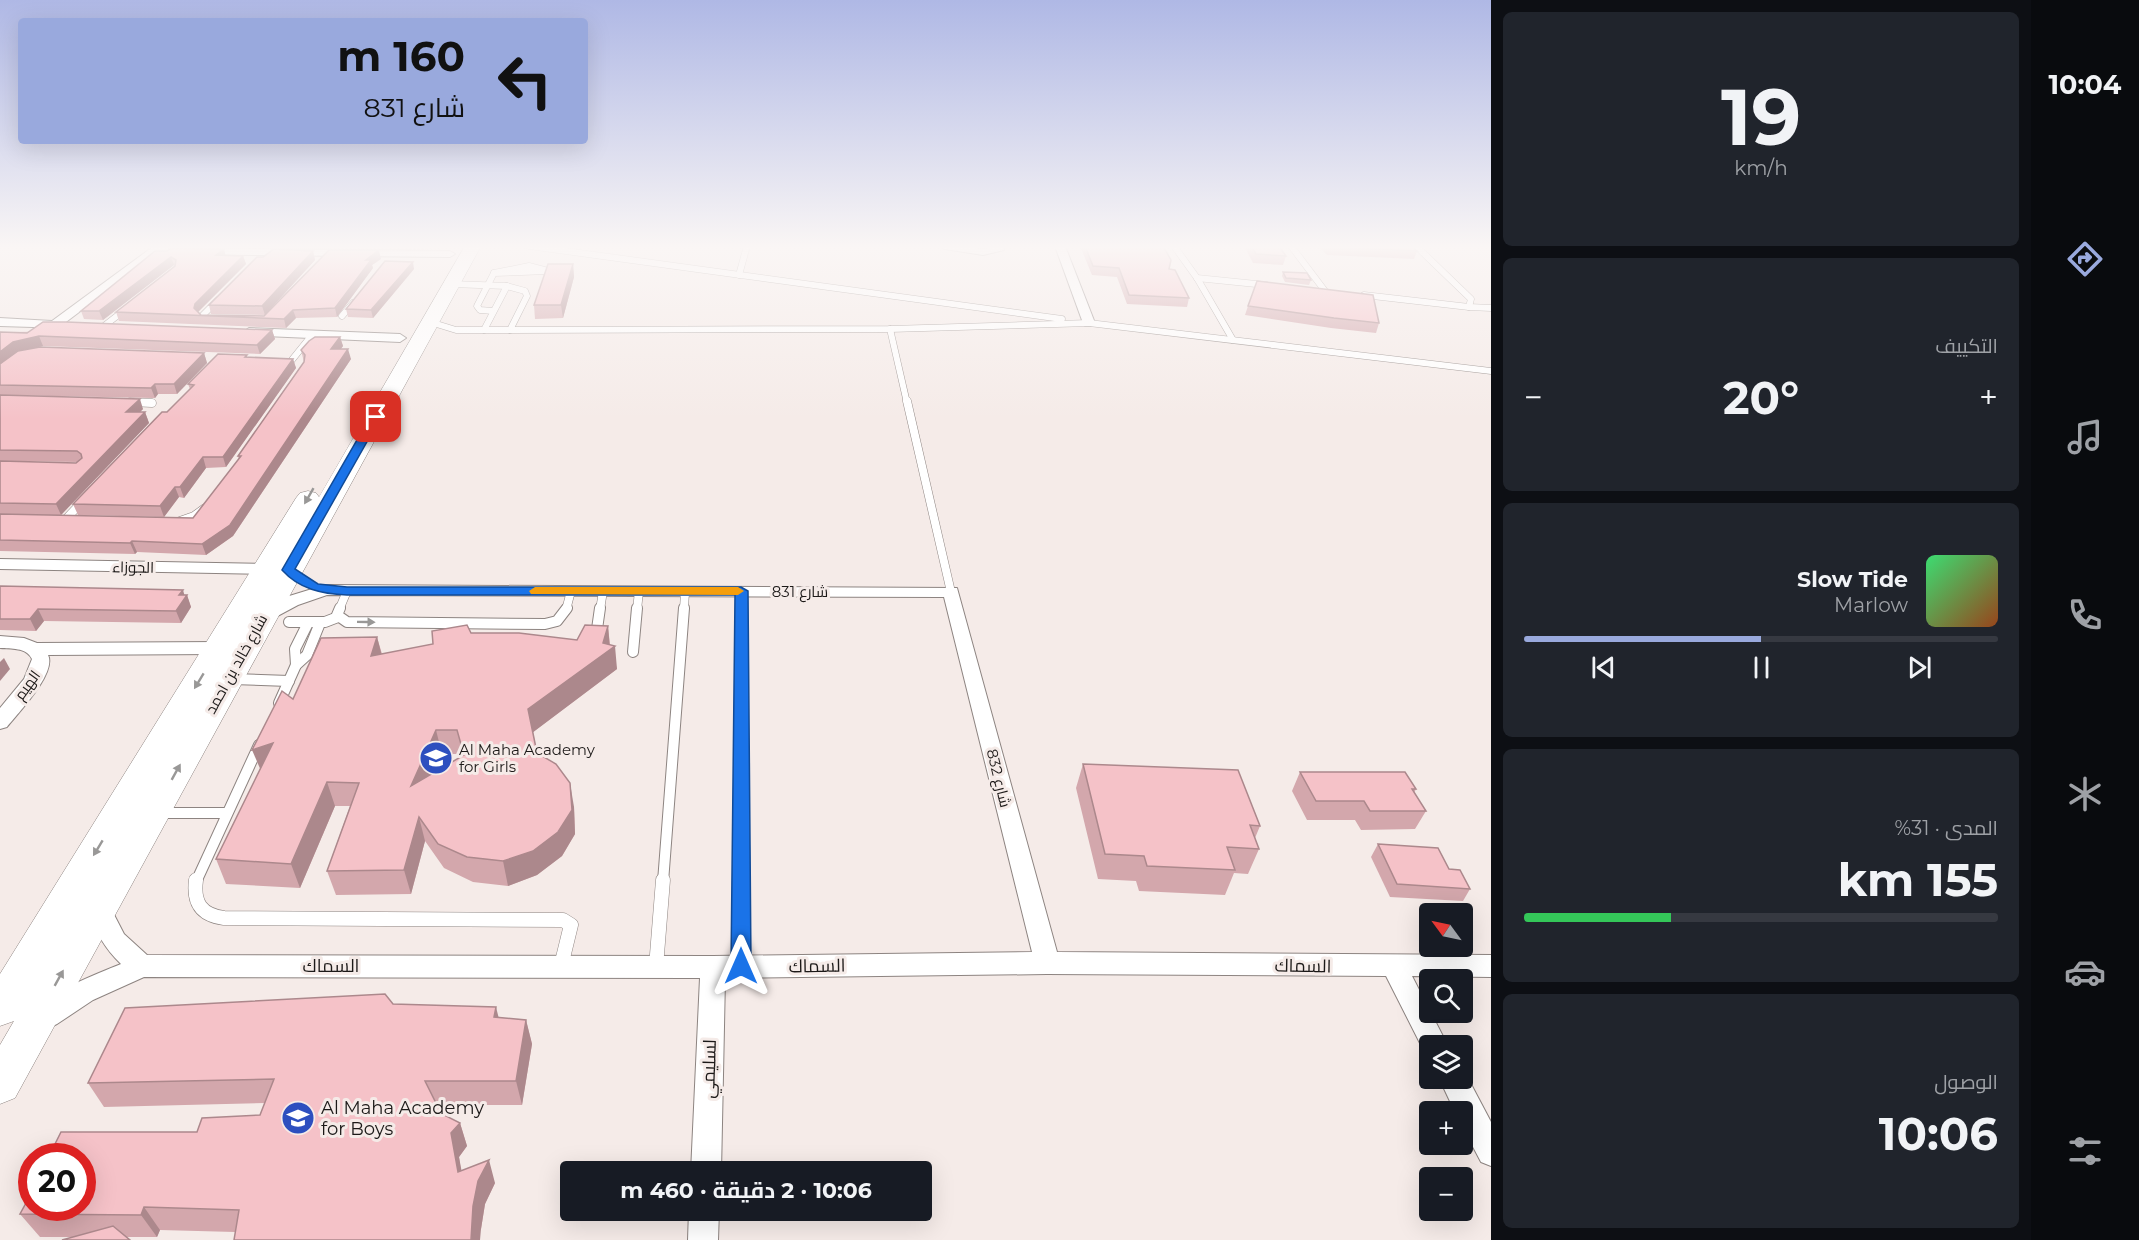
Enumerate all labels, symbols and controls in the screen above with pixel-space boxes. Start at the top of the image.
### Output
text: 160 m [337,30,465,82]
icon: left [486,42,564,120]
text: 10:04 [2049,68,2121,101]
text: 19 [1721,69,1801,165]
text: شارع 831 [363,91,465,124]
text: km/h [1734,156,1788,180]
icon: directions [2064,238,2106,280]
text: التكييف [1935,334,1998,358]
text: 20° [1723,370,1799,425]
text: − [1524,377,1543,417]
text: + [1979,377,1998,417]
pin [350,391,401,442]
icon: arrive [359,400,392,433]
icon: music [2064,416,2106,458]
one-way arrow [304,487,314,504]
street label: الجوزاء [112,557,154,577]
text: Slow Tide [1797,566,1908,593]
street label: شارع 831 [772,582,828,603]
text: Marlow [1834,593,1908,617]
icon: phone [2064,594,2106,636]
street label: شارع خالد بن احمد [201,611,273,718]
one-way arrow [357,617,376,627]
icon: previous [1587,651,1620,684]
icon: pause [1745,651,1778,684]
icon: next [1903,651,1936,684]
street label: الهيم [10,666,45,704]
one-way arrow [193,673,204,689]
school or university icon: Al Maha Academy for Girls [418,740,454,776]
place label: Al Maha Academy for Girls [459,740,596,776]
street label: شارع 832 [981,747,1015,810]
one-way arrow [171,763,181,780]
icon: climate [2064,773,2106,815]
text: المدى · 31% [1894,816,1998,840]
one-way arrow [92,840,103,856]
text: 155 km [1838,852,1998,907]
north arrow [1419,903,1473,957]
map controls [1419,903,1473,1221]
position arrow [709,934,773,998]
icon: car [2064,951,2106,993]
street label: السماك [303,955,359,977]
street label: السماك [788,955,846,977]
street label: السماك [1274,955,1332,977]
button: search [1419,969,1473,1023]
one-way arrow [54,970,64,987]
button: layers [1419,1035,1473,1089]
street label: لسليمي [697,1039,724,1099]
text: الوصول [1934,1070,1998,1094]
place label: Al Maha Academy for Boys [321,1097,484,1140]
school or university icon: Al Maha Academy for Boys [280,1100,316,1136]
button: + [1419,1101,1473,1155]
text: 10:06 [1879,1106,1998,1161]
icon: filters [2064,1130,2106,1172]
speed limit sign: 20 [18,1143,96,1221]
button: − [1419,1167,1473,1221]
text: 10:06 · 2 دقيقة · 460 m [620,1177,872,1204]

